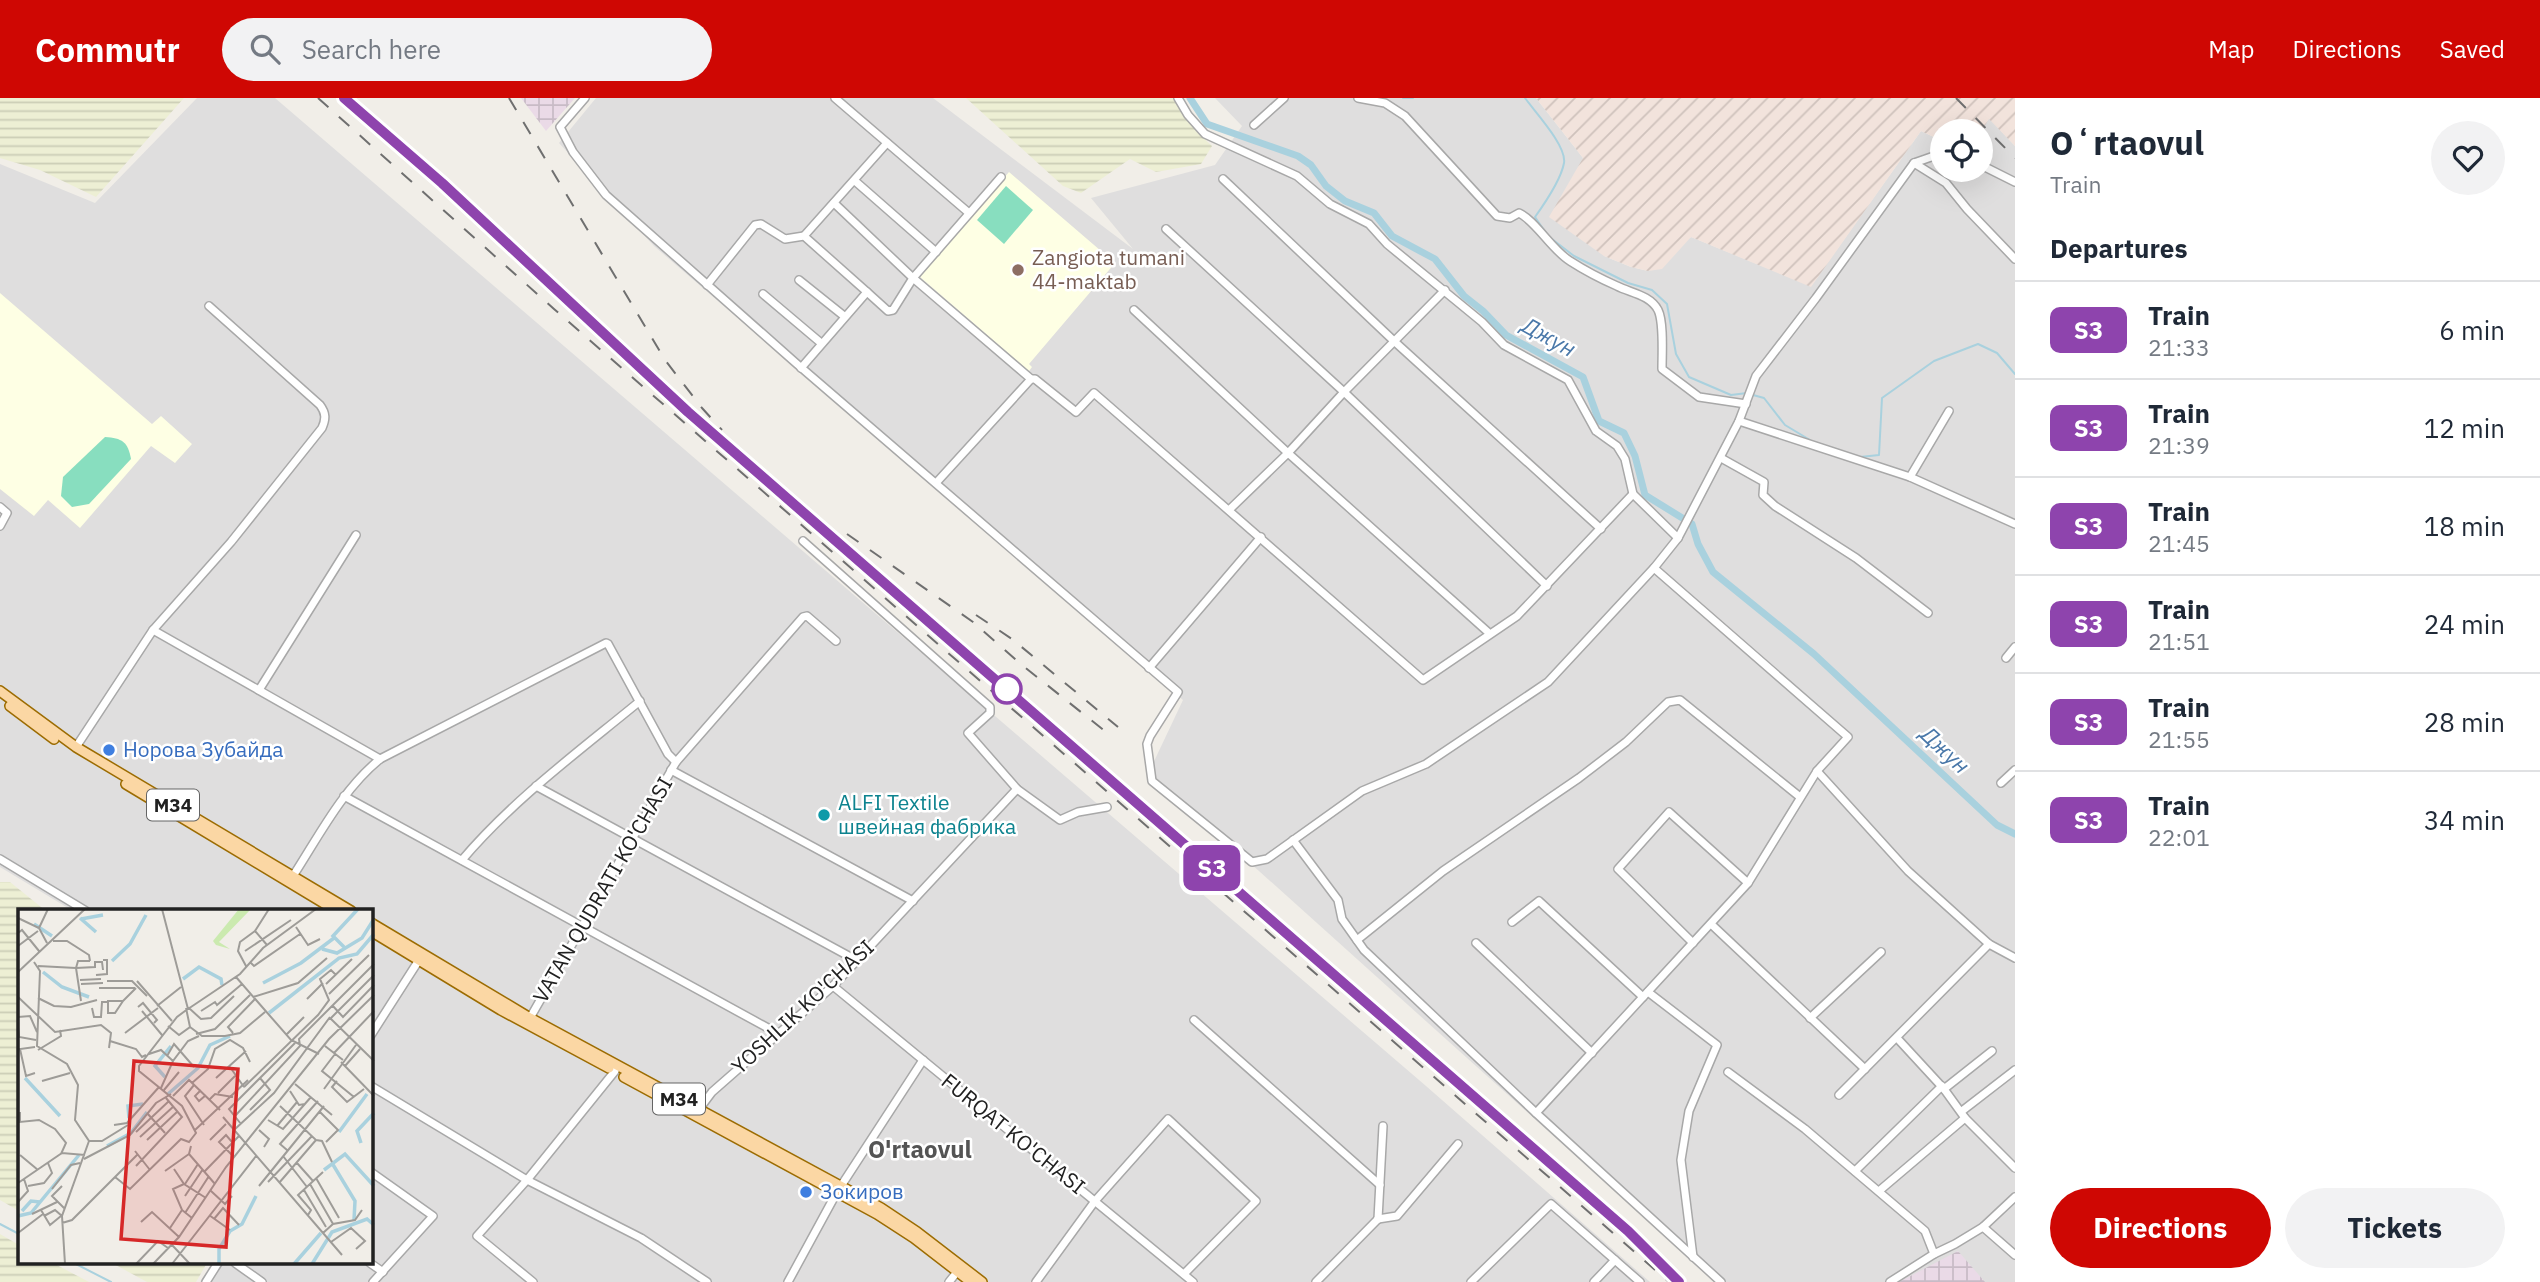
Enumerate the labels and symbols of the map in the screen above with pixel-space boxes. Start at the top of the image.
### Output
place label: Zangiota tumani 44-maktab [1032,243,1185,295]
marker: Zangiota tumani 44-maktab [1010,262,1026,278]
water label: Джун [1515,308,1582,363]
unlabelled marker [992,674,1022,704]
water label: Джун [1913,717,1977,780]
place label: Норова Зубайда [123,735,283,763]
marker: Норова Зубайда [101,742,117,758]
street label: VATAN QUDRATI KO'CHASI [526,772,678,1007]
place label: ALFI Textile швейная фабрика [838,788,1016,840]
road number: M34 [147,790,199,820]
marker: ALFI Textile швейная фабрика [816,807,832,823]
line badge: S3 [1180,845,1244,891]
inset map [18,909,373,1264]
street label: YOSHLIK KO'CHASI [725,933,880,1080]
street label: FURQAT KO'CHASI [936,1067,1091,1200]
road number: M34 [653,1084,705,1114]
district label: O'rtaovul [868,1133,972,1165]
place label: Зокиров [820,1177,904,1205]
marker: Зокиров [798,1184,814,1200]

